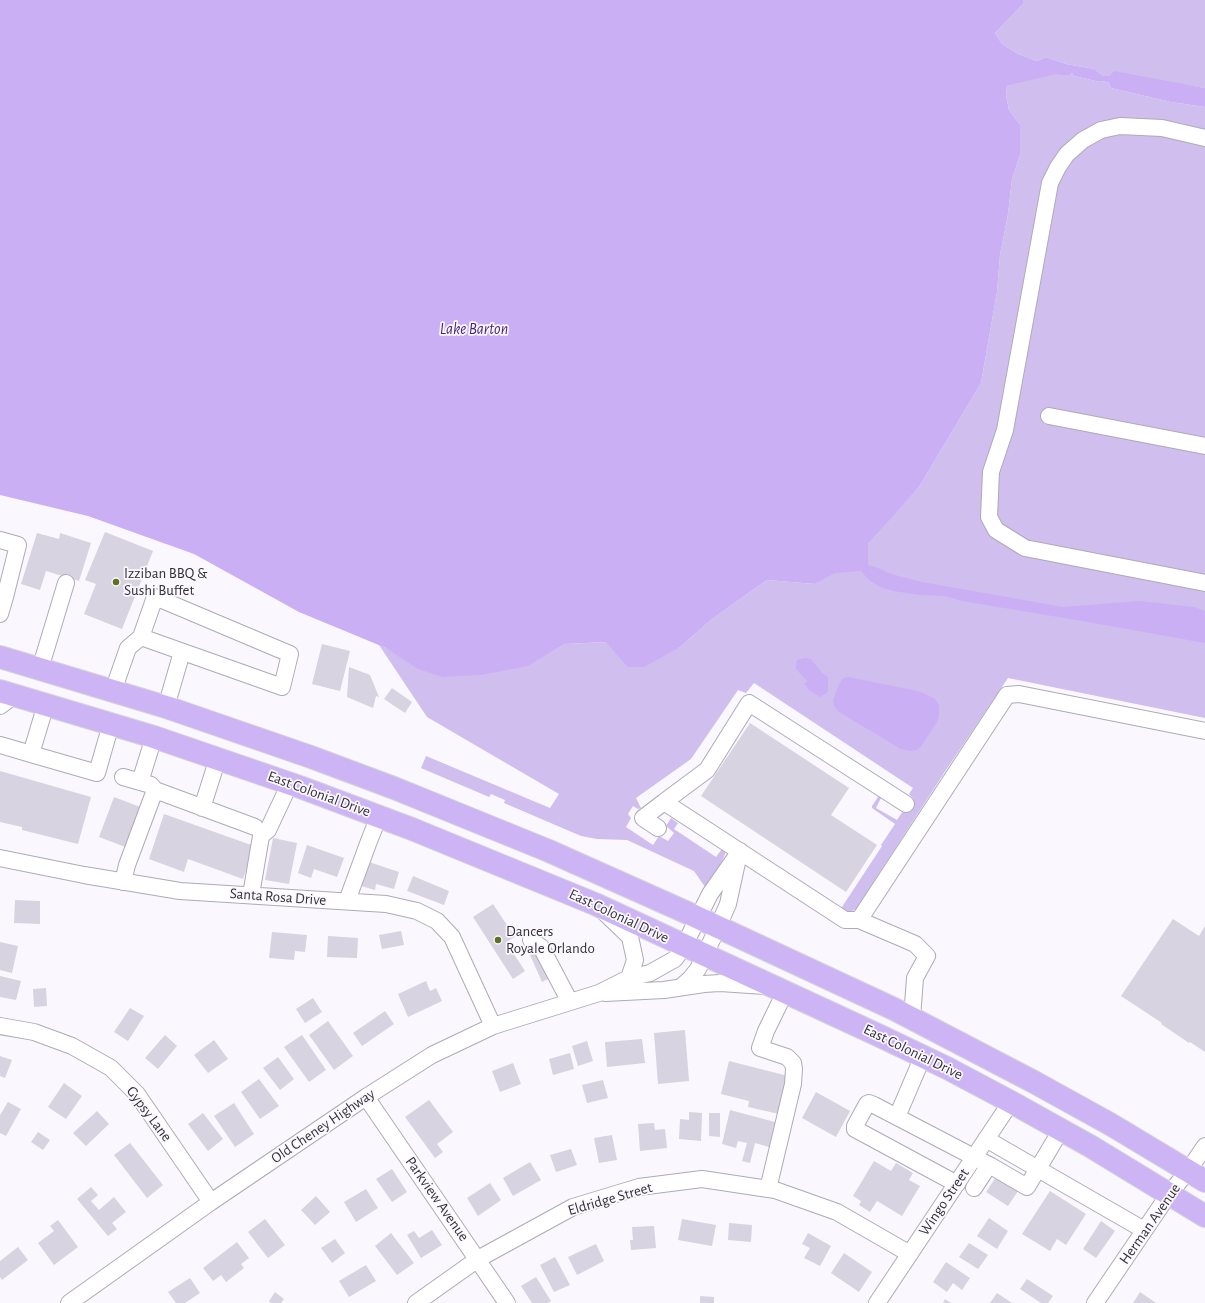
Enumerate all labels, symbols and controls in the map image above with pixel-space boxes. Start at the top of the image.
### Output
water label: Lake Barton [440,319,508,339]
place label: Izziban BBQ & Sushi Buffet [124,564,207,599]
marker: Izziban BBQ & Sushi Buffet [111,577,121,587]
street label: East Colonial Drive [265,767,373,821]
street label: Santa Rosa Drive [229,885,327,909]
street label: East Colonial Drive [566,885,672,947]
place label: Dancers Royale Orlando [506,922,595,957]
marker: Dancers Royale Orlando [493,935,503,945]
street label: East Colonial Drive [860,1020,966,1084]
street label: Gypsy Lane [122,1083,176,1145]
street label: Old Cheney Highway [268,1085,378,1167]
street label: Parkview Avenue [401,1153,473,1245]
street label: Wingo Street [915,1165,973,1239]
street label: Eldridge Street [566,1178,654,1220]
street label: Herman Avenue [1116,1180,1184,1268]

